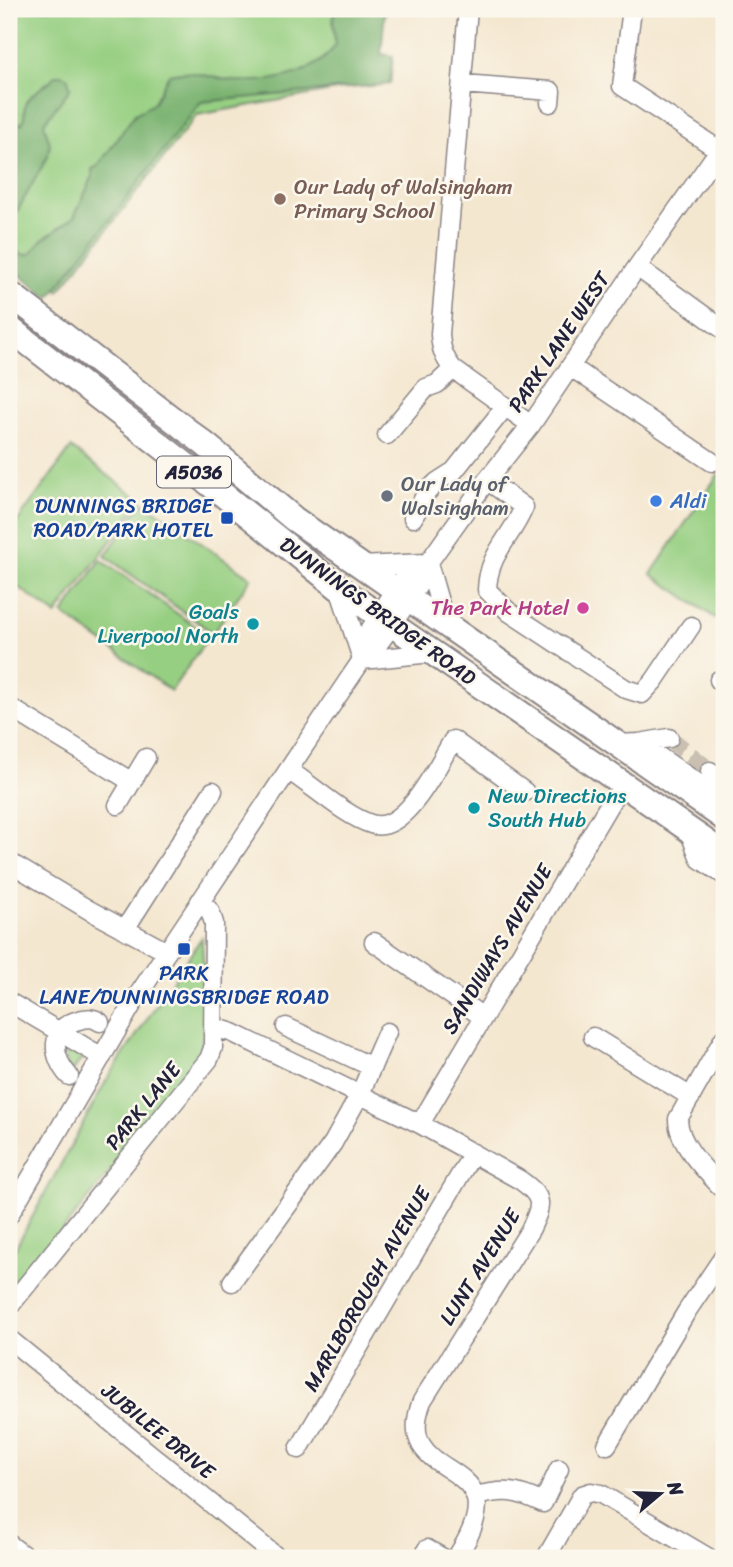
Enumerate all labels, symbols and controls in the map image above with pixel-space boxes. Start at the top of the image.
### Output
place label: Our Lady of Walsingham Primary School [294,168,512,230]
marker: Our Lady of Walsingham Primary School [272,191,288,207]
street label: PARK LANE WEST [498,262,621,420]
road number: A5036 [157,457,231,488]
place label: Our Lady of Walsingham [401,465,510,527]
place label: Aldi [669,482,708,520]
place label: DUNNINGS BRIDGE ROAD/PARK HOTEL [34,487,214,549]
marker: Our Lady of Walsingham [379,488,395,504]
marker: Aldi [648,493,664,509]
marker: DUNNINGS BRIDGE ROAD/PARK HOTEL [219,510,235,526]
street label: DUNNINGS BRIDGE ROAD [271,526,485,696]
place label: The Park Hotel [431,589,570,627]
place label: Goals Liverpool North [97,593,239,655]
marker: The Park Hotel [575,600,591,616]
marker: Goals Liverpool North [245,616,261,632]
place label: New Directions South Hub [488,777,627,839]
marker: New Directions South Hub [466,800,482,816]
street label: SANDIWAYS AVENUE [431,855,564,1042]
marker: PARK LANE/DUNNINGSBRIDGE ROAD [176,941,192,957]
place label: PARK LANE/DUNNINGSBRIDGE ROAD [39,954,329,1016]
street label: PARK LANE [95,1052,192,1159]
street label: MARLBOROUGH AVENUE [293,1178,442,1399]
street label: LUNT AVENUE [429,1200,532,1333]
street label: JUBILEE DRIVE [92,1372,225,1490]
north arrow [624,1458,694,1528]
text: N [658,1476,694,1501]

